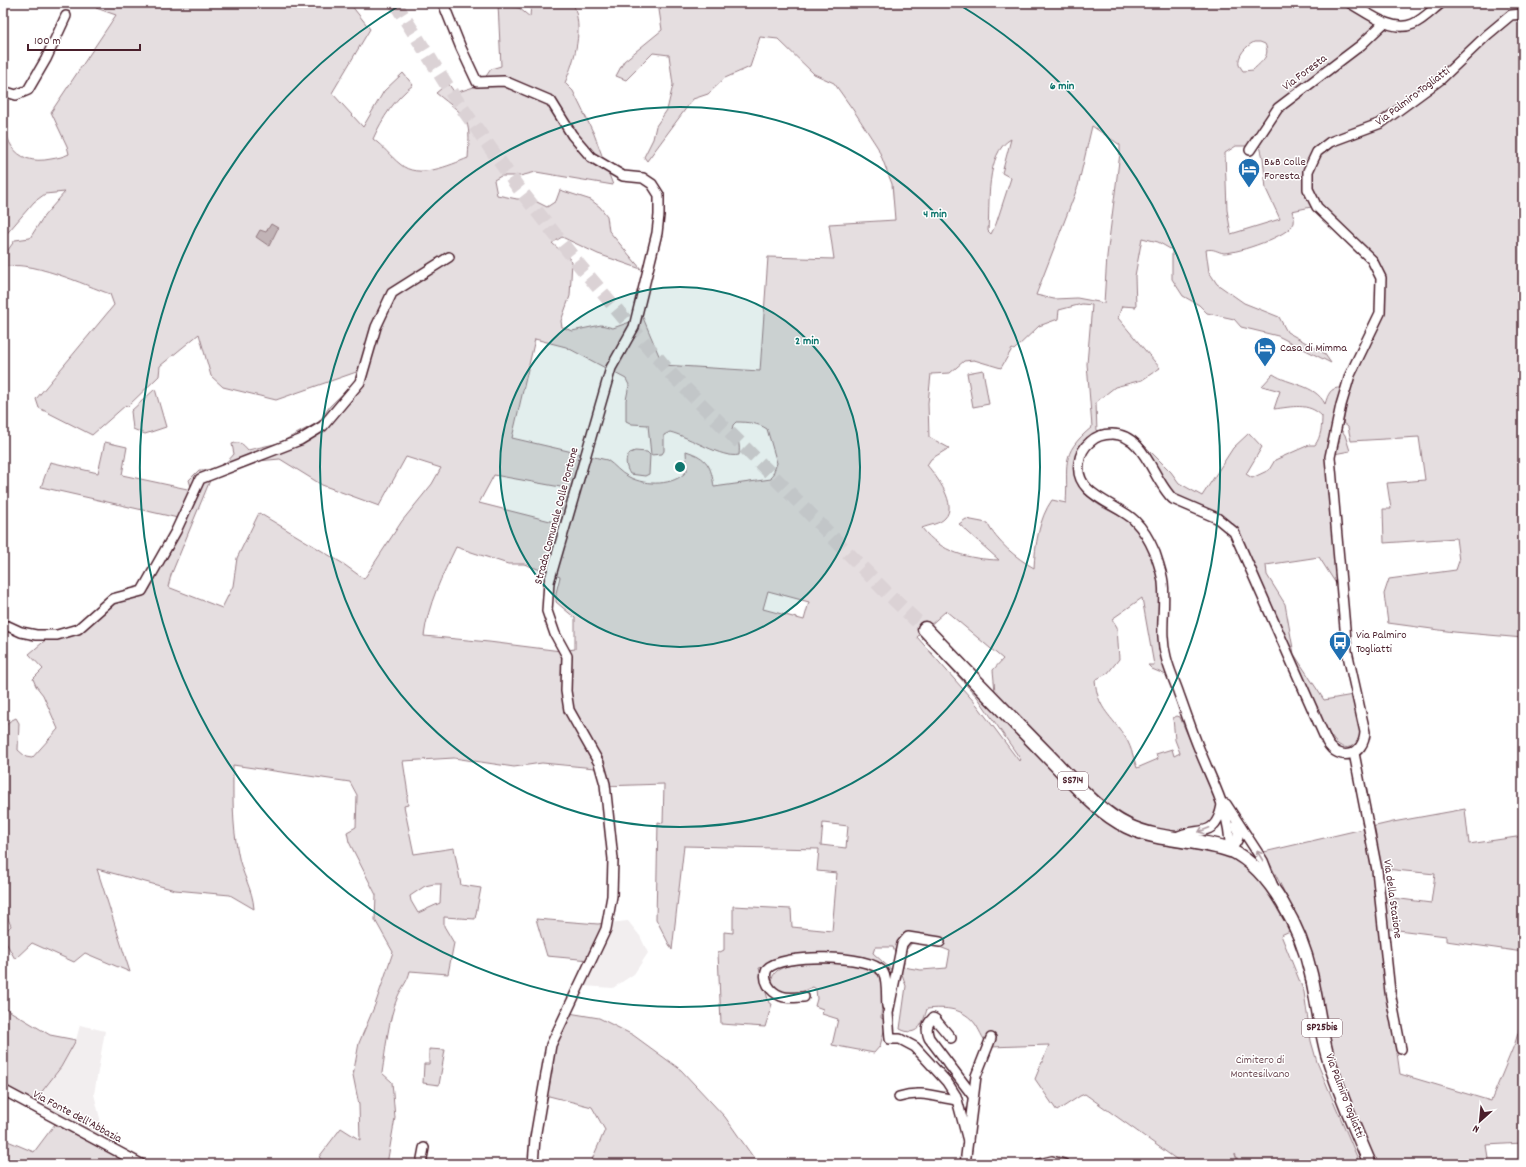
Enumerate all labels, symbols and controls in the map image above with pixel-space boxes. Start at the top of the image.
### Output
scale bar [28,26,140,52]
text: 100 m [34,33,61,50]
street label: Via Foresta [1279,50,1331,95]
street label: Via Palmiro Togliatti [1372,63,1454,131]
text: 6 min [1050,78,1075,95]
place label: B&B Colle Foresta [1264,154,1306,185]
hotel icon: B&B Colle Foresta [1236,156,1262,189]
text: 4 min [923,206,947,223]
text: 2 min [795,333,819,350]
hotel icon: Casa di Mimma [1252,335,1278,368]
place label: Casa di Mimma [1280,340,1347,357]
street label: Strada Comunale Colle Portone [530,446,584,586]
centre of rings [673,460,687,474]
place label: Via Palmiro Togliatti [1356,627,1407,658]
bus stop icon: Via Palmiro Togliatti [1327,629,1353,662]
road number: SS714 [1058,772,1088,790]
one-way arrow [1198,827,1210,835]
one-way arrow [1256,851,1264,862]
street label: Via della Stazione [1378,858,1406,940]
road number: SP25bis [1302,1019,1342,1037]
street label: Via Palmiro Togliatti [1320,1051,1368,1141]
park label: Cimitero di Montesilvano [1230,1052,1290,1083]
street label: Via Fonte dell'Abbazia [29,1086,125,1148]
north arrow [1460,1101,1500,1141]
text: N [1470,1120,1482,1136]

